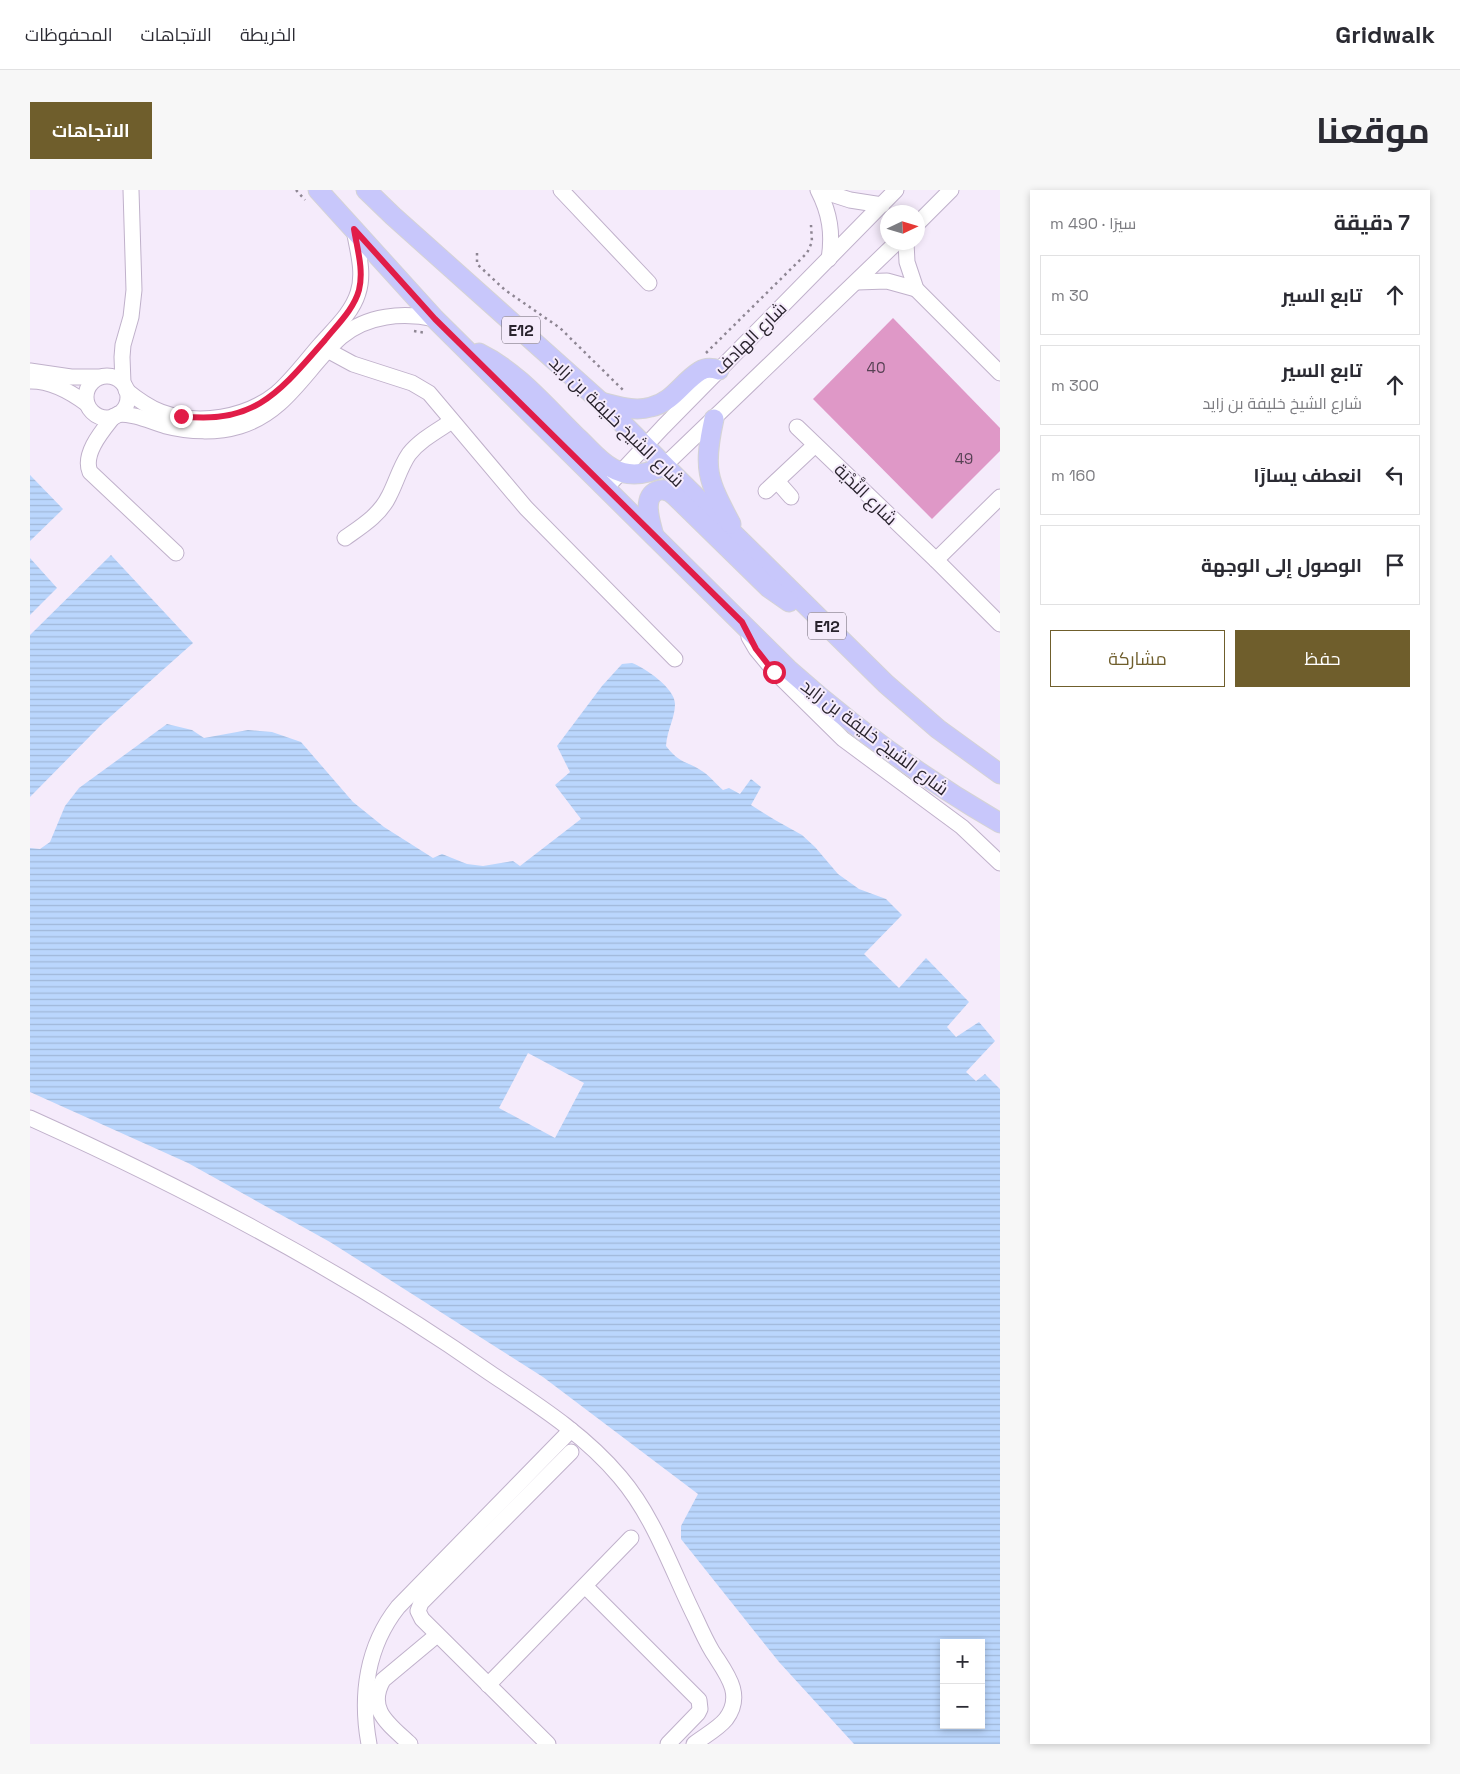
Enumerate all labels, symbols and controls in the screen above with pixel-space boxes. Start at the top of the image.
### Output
text: Gridwalk [1335,19,1435,50]
text: المحفوظات [25,23,113,46]
text: الاتجاهات [141,23,212,46]
text: الخريطة [240,23,296,46]
button: الاتجاهات [30,102,152,159]
text: موقعنا [1316,109,1430,153]
north arrow [880,205,925,250]
text: 7 دقيقة [1334,209,1410,236]
text: سيرًا · 490 m [1050,213,1136,234]
icon: ahead [1381,281,1409,309]
text: تابع السير [1282,283,1362,308]
text: 30 m [1051,285,1089,306]
street label: شارع الهادف [709,297,792,380]
road number: E12 [502,316,540,344]
street label: شارع الشيخ خليفة بن زايد [544,350,689,492]
house number: 40 [867,358,886,377]
text: تابع السير [1282,358,1362,383]
icon: ahead [1381,371,1409,399]
text: 300 m [1051,375,1099,396]
text: شارع الشيخ خليفة بن زايد [1203,393,1362,414]
route end [170,405,193,428]
house number: 49 [955,449,973,468]
street label: شارع النَّدْيَة [829,458,903,531]
icon: left [1381,461,1409,489]
text: انعطف يسارًا [1254,463,1362,488]
text: 160 m [1051,465,1096,486]
icon: arrive [1381,551,1409,579]
text: الوصول إلى الوجهة [1201,553,1362,578]
road number: E12 [808,612,846,640]
button: مشاركة [1050,630,1225,687]
button: حفظ [1235,630,1410,687]
route start [763,661,786,684]
street label: شارع الشيخ خليفة بن زايد [796,674,954,801]
map controls [940,1639,985,1729]
button: + [940,1639,985,1684]
button: − [940,1684,985,1729]

